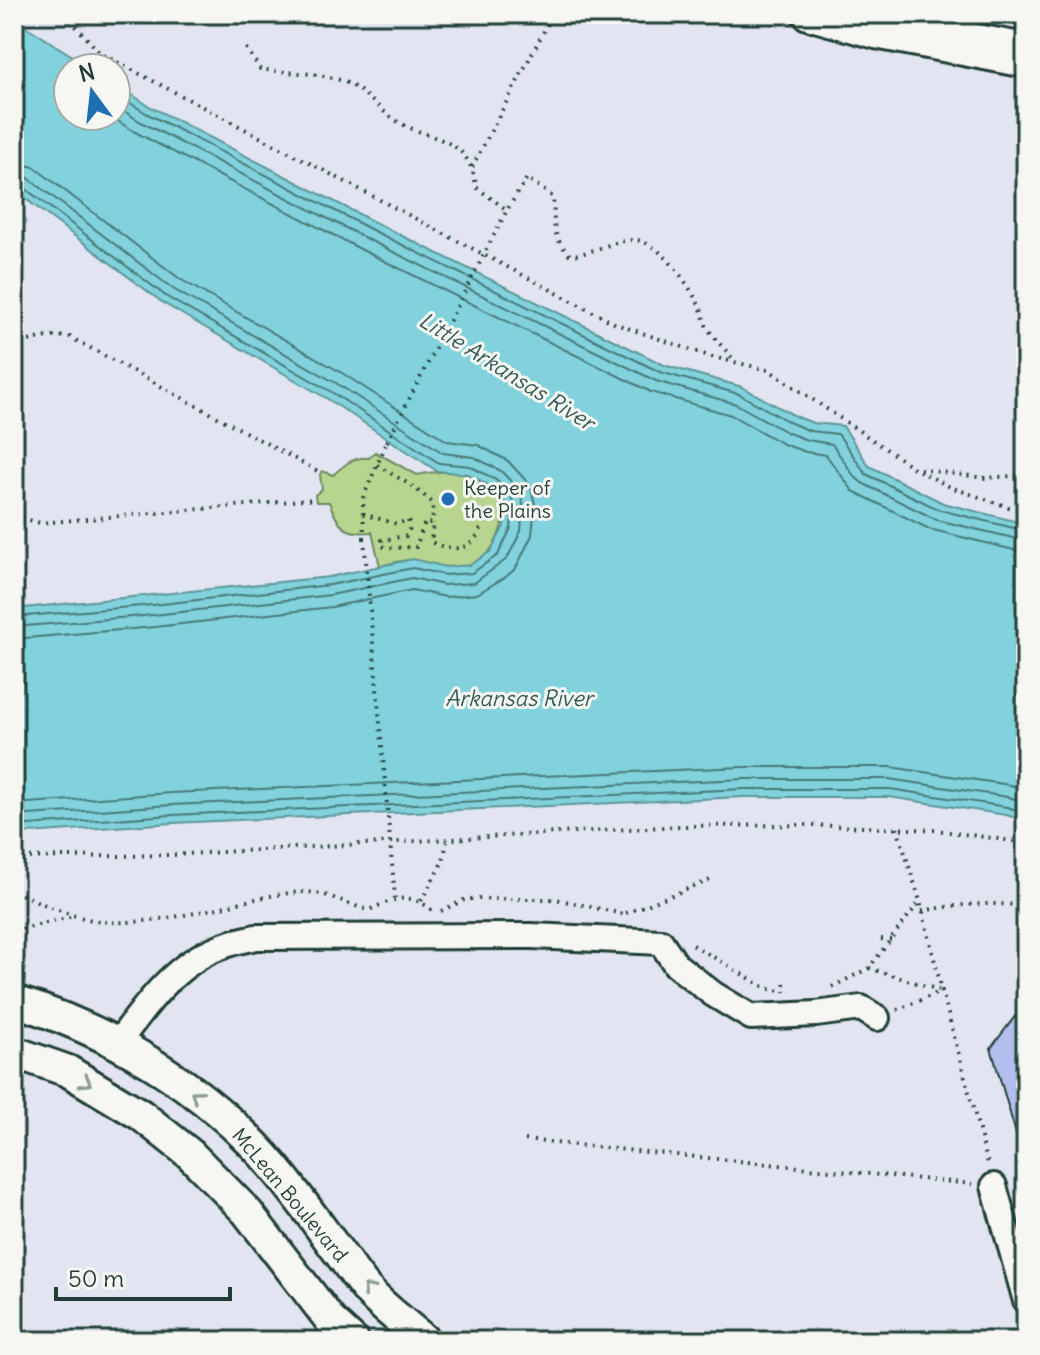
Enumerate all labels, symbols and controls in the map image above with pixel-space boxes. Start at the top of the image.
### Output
north arrow [52,52,132,132]
text: N [76,57,98,88]
water label: Little Arkansas River [414,306,602,438]
place label: Keeper of the Plains [464,475,551,523]
marker: Keeper of the Plains [439,490,457,508]
water label: Arkansas River [445,684,596,712]
one-way arrow [77,1072,92,1088]
one-way arrow [190,1090,205,1105]
street label: McLean Boulevard [227,1123,354,1267]
scale bar [56,1251,230,1301]
text: 50 m [68,1263,124,1293]
one-way arrow [363,1283,377,1298]

